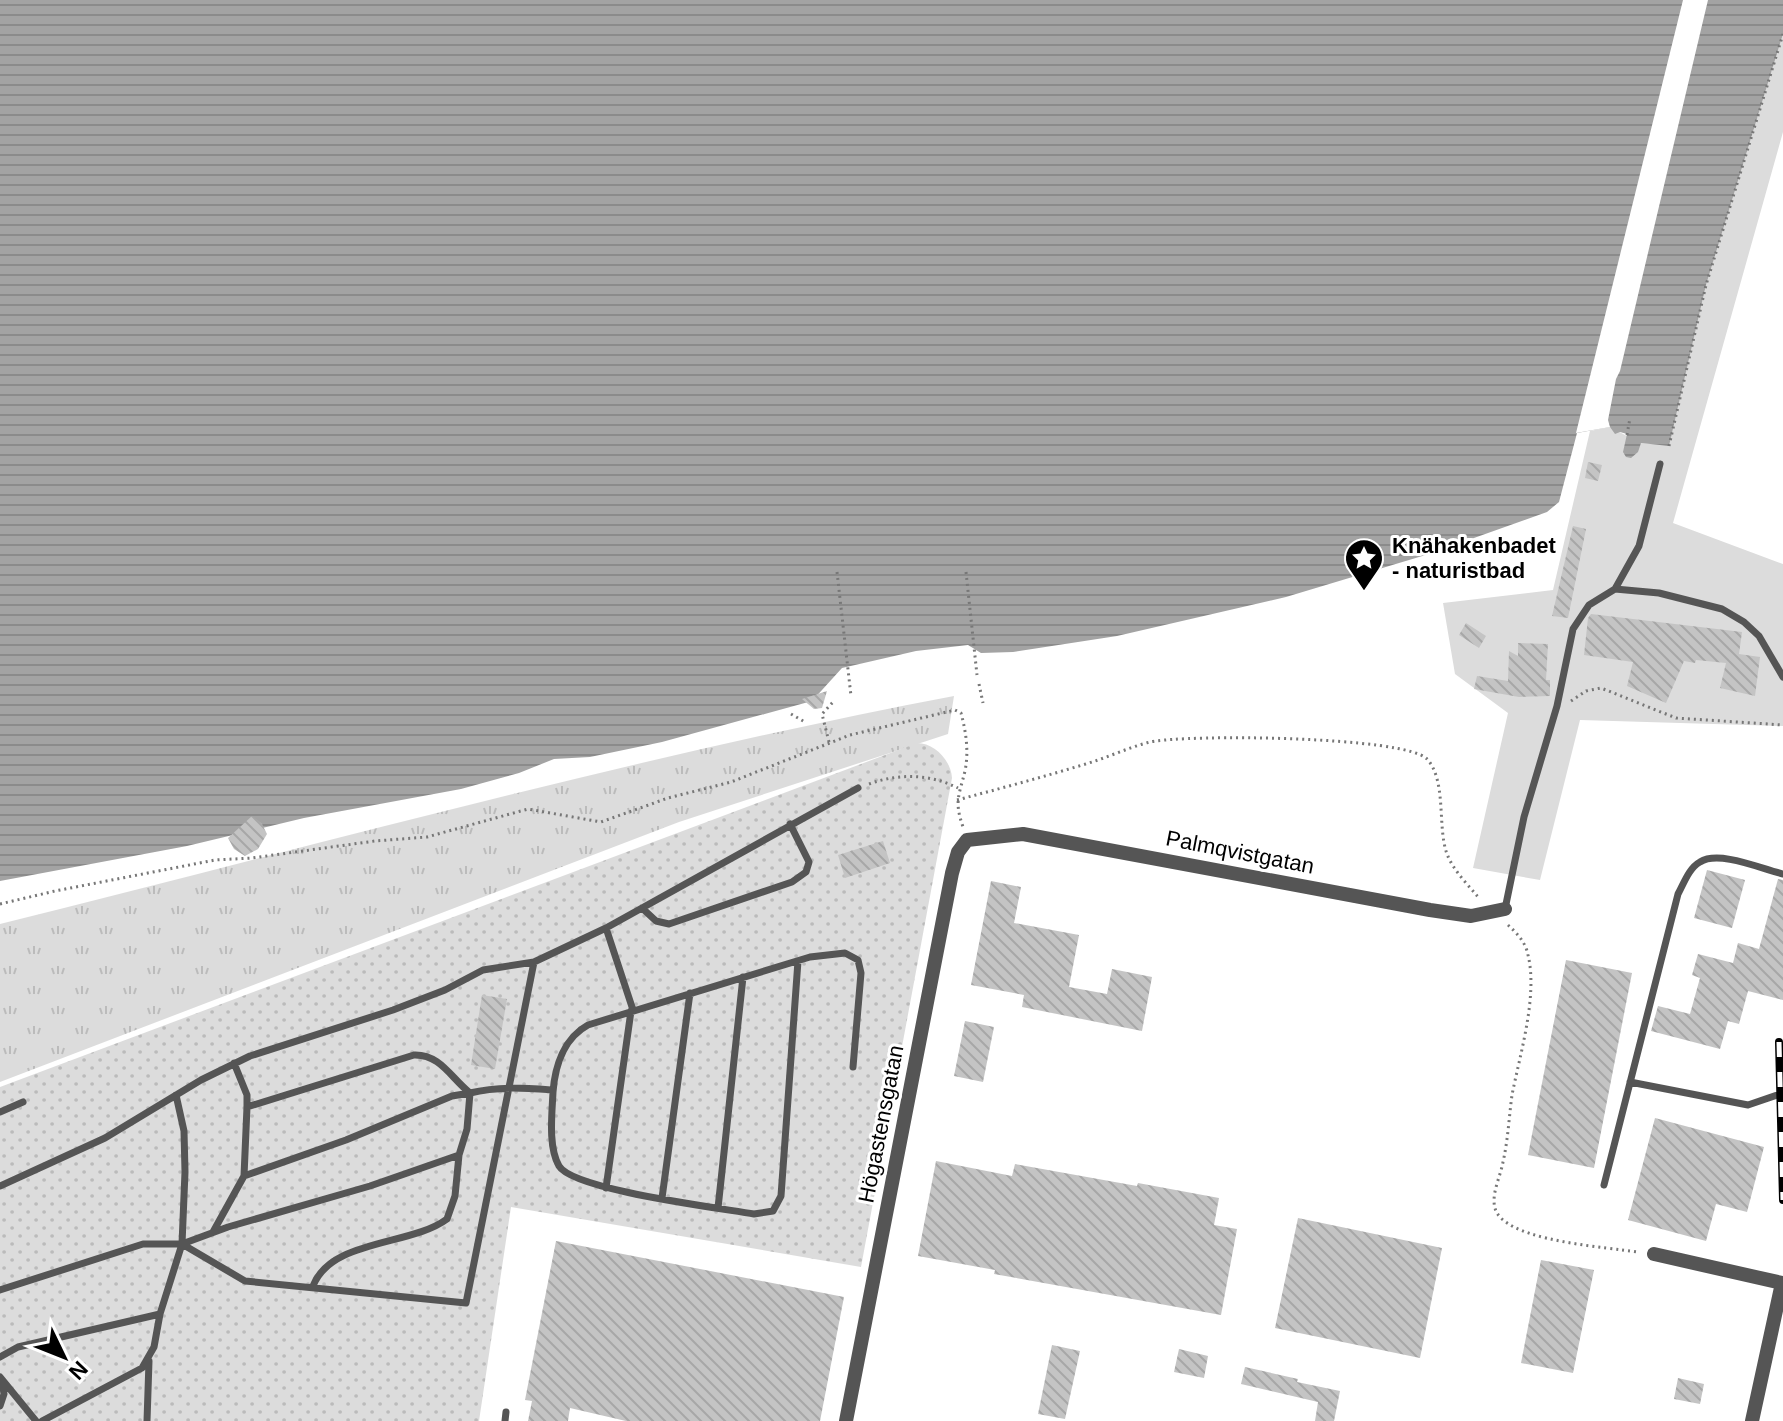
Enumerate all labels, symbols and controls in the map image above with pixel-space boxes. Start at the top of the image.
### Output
place label: Knähakenbadet - naturistbad [1392,533,1556,583]
place icon: Knähakenbadet - naturistbad [1343,537,1385,592]
street label: Palmqvistgatan [1164,825,1316,879]
street label: Högastensgatan [853,1043,909,1205]
north arrow [24,1317,104,1397]
text: N [64,1356,93,1385]

